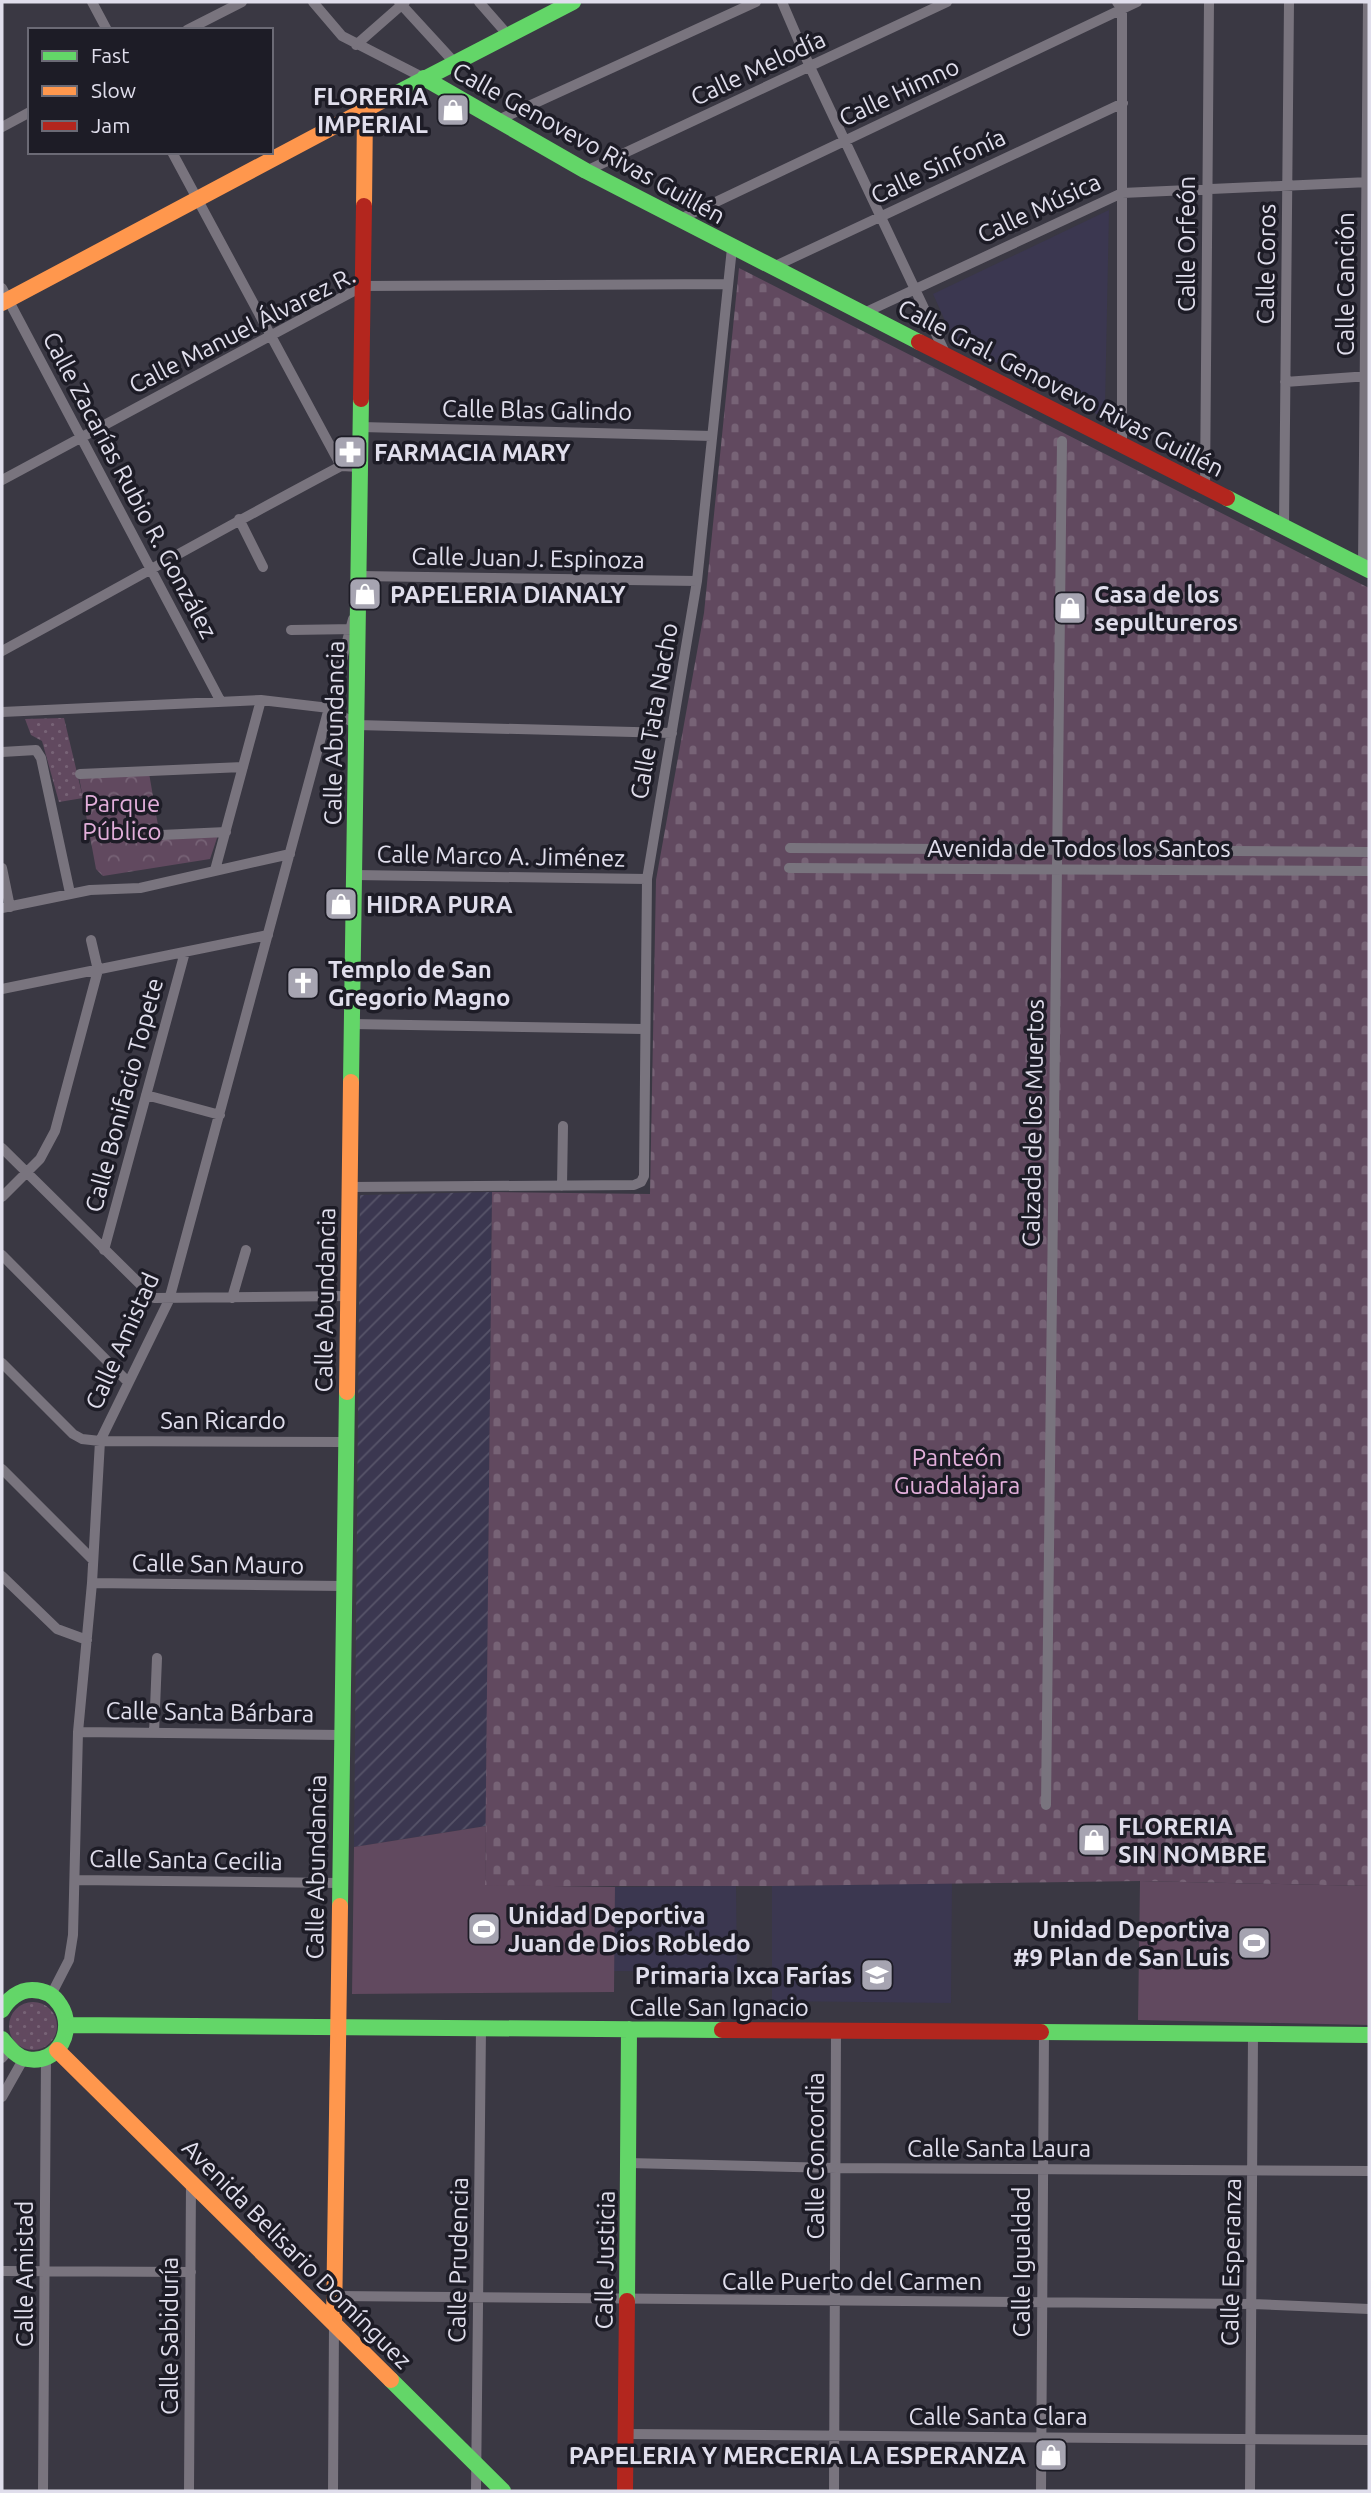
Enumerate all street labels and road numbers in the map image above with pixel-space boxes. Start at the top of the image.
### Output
street label: Calle Melodía [687,25,829,111]
street label: Calle Himno [835,52,963,132]
street label: Calle Genovevo Rivas Guillén [448,57,730,229]
street label: Calle Sinfonía [866,123,1010,209]
street label: Calle Música [973,168,1105,248]
street label: Calle Orfeón [1173,176,1200,312]
street label: Calle Coros [1251,203,1281,325]
street label: Calle Canción [1332,212,1359,356]
street label: Calle Manuel Álvarez R. [124,260,360,399]
street label: Calle Gral. Genovevo Rivas Guillén [894,294,1228,482]
street label: Calle Zacarías Rubio R. González [37,327,223,643]
street label: Calle Blas Galindo [442,395,632,425]
street label: Calle Juan J. Espinoza [411,542,645,574]
street label: Calle Tata Nacho [625,621,683,801]
street label: Calle Abundancia [319,640,349,826]
street label: Avenida de Todos los Santos [927,835,1231,862]
street label: Calle Marco A. Jiménez [377,840,625,872]
street label: Calle Bonifacio Topete [80,975,168,1215]
street label: Calzada de los Muertos [1017,999,1049,1247]
street label: Calle Abundancia [310,1207,340,1393]
street label: Calle Amistad [80,1268,164,1414]
street label: San Ricardo [160,1407,286,1434]
street label: Calle San Mauro [132,1549,304,1579]
street label: Calle Santa Bárbara [105,1697,315,1727]
street label: Calle Abundancia [301,1774,331,1960]
street label: Calle Santa Cecilia [89,1845,283,1875]
street label: Calle San Ignacio [629,1994,809,2021]
street label: Calle Concordia [802,2072,829,2240]
street label: Avenida Belisario Domínguez [177,2134,417,2374]
street label: Calle Santa Laura [907,2135,1091,2162]
street label: Calle Prudencia [443,2177,473,2343]
street label: Calle Esperanza [1216,2178,1246,2346]
street label: Calle Igualdad [1008,2186,1035,2338]
street label: Calle Justicia [590,2190,620,2330]
street label: Calle Amistad [11,2201,38,2347]
street label: Calle Sabiduría [156,2257,183,2415]
street label: Calle Puerto del Carmen [722,2268,982,2295]
street label: Calle Santa Clara [908,2403,1088,2430]

